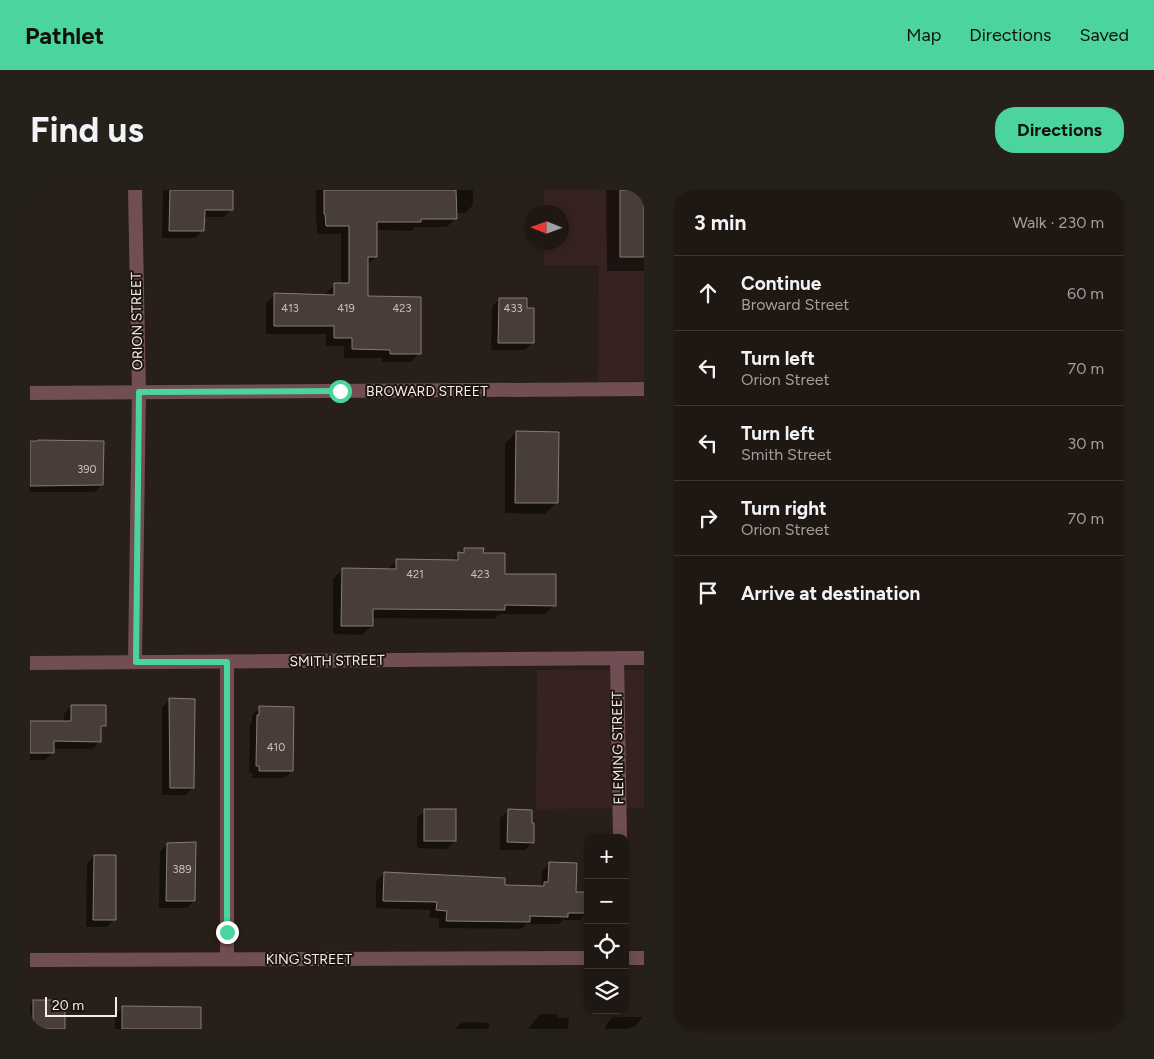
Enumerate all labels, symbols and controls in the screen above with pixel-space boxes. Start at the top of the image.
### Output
text: Pathlet [25,21,104,50]
text: Map [906,24,941,46]
text: Directions [969,24,1051,46]
text: Saved [1079,24,1129,46]
button: Directions [995,107,1124,153]
text: Find us [30,109,144,151]
north arrow [524,205,569,250]
text: 3 min [694,210,746,235]
text: Walk · 230 m [1012,213,1104,232]
street label: ORION STREET [128,272,146,370]
text: Continue [741,272,821,295]
icon: ahead [694,279,722,307]
text: 60 m [1067,284,1104,303]
text: Broward Street [741,295,849,314]
house number: 413 [281,302,299,315]
house number: 419 [337,302,355,315]
house number: 423 [393,302,411,315]
house number: 433 [504,302,522,315]
text: Turn left [741,347,815,370]
icon: left [694,354,722,382]
text: 70 m [1068,359,1104,378]
text: Orion Street [741,370,830,389]
route start [329,380,352,403]
street label: BROWARD STREET [366,383,488,400]
text: Turn left [741,422,815,445]
icon: left [694,429,722,457]
text: 30 m [1067,434,1104,453]
text: Smith Street [741,445,832,464]
house number: 390 [77,463,97,476]
text: Turn right [741,497,827,520]
icon: right [694,504,722,532]
text: 70 m [1068,509,1104,528]
text: Orion Street [741,520,830,539]
house number: 421 [406,568,424,581]
house number: 423 [471,568,489,581]
icon: arrive [694,579,722,607]
text: Arrive at destination [741,582,920,605]
street label: SMITH STREET [289,652,385,670]
street label: FLEMING STREET [609,691,627,805]
house number: 410 [267,741,285,754]
map controls [584,834,629,1014]
button: + [584,834,629,879]
house number: 389 [173,863,191,876]
button: − [584,879,629,924]
route end [216,921,239,944]
button: locate [584,924,629,969]
street label: KING STREET [266,951,353,968]
button: layers [584,969,629,1014]
scale bar [45,994,118,1017]
text: 20 m [52,997,84,1014]

